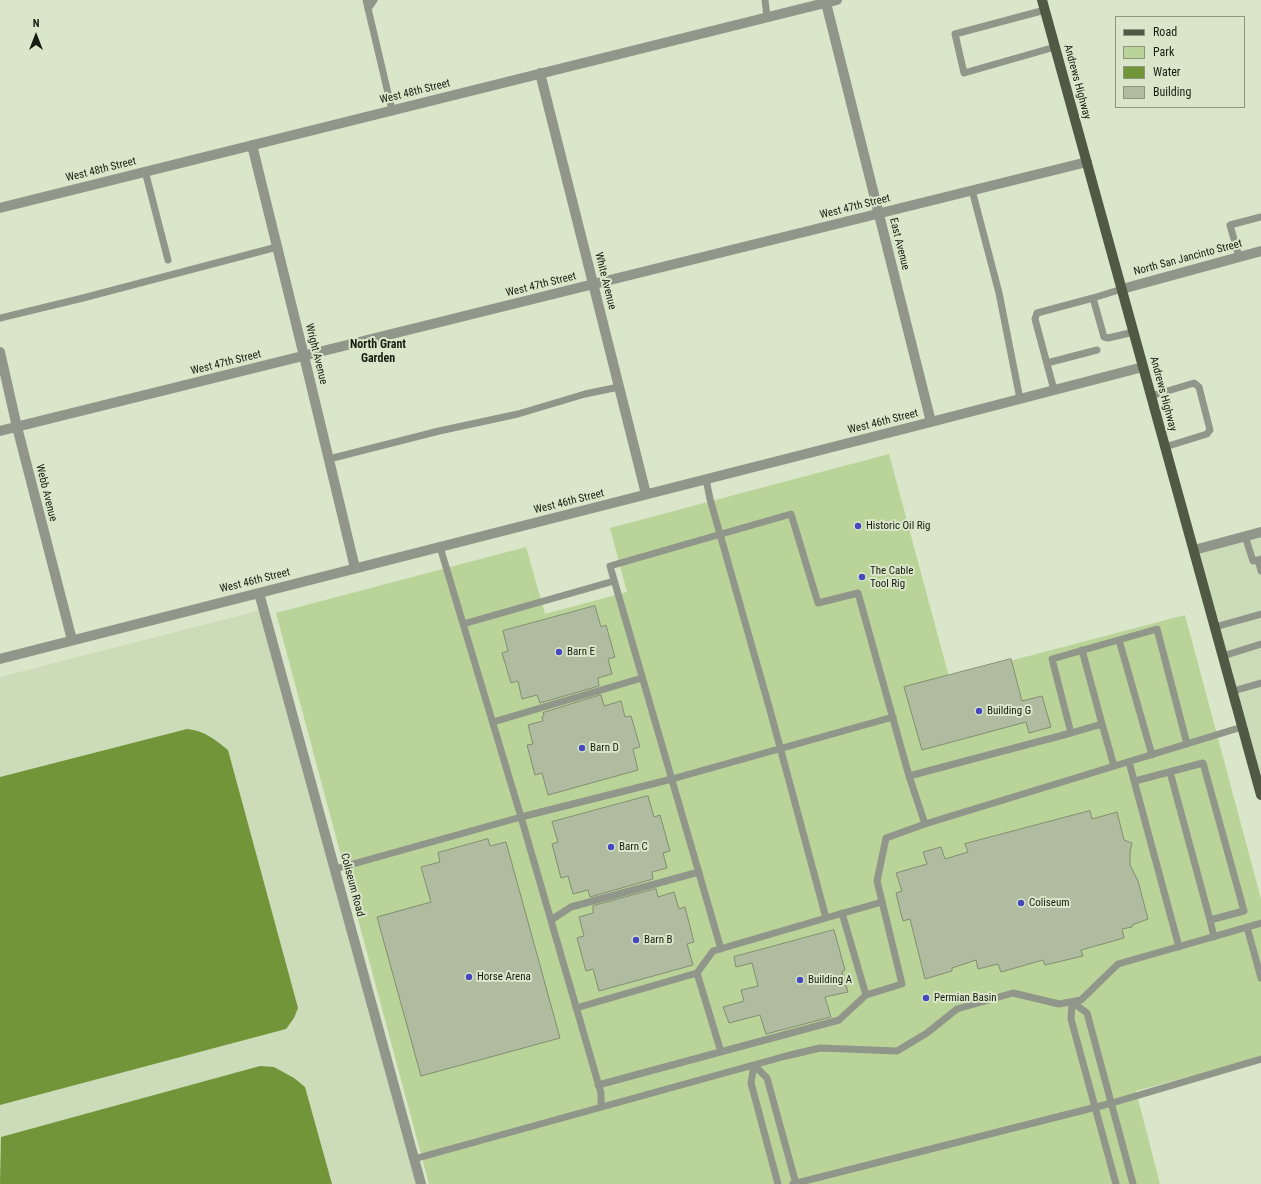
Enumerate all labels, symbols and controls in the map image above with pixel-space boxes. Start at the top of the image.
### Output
north arrow [16,16,56,56]
legend [1115,16,1245,108]
text: N [33,17,39,30]
text: Road [1153,25,1177,39]
street label: Andrews Highway [1061,43,1093,121]
text: Park [1153,45,1174,59]
text: Water [1153,65,1181,79]
street label: West 48th Street [379,77,451,107]
text: Building [1153,85,1191,99]
street label: West 48th Street [65,155,137,185]
street label: West 47th Street [819,192,891,222]
street label: East Avenue [886,217,912,271]
street label: North San Jancinto Street [1132,237,1244,279]
street label: White Avenue [591,251,619,311]
street label: West 47th Street [505,270,577,300]
street label: Wright Avenue [302,322,330,386]
district label: North Grant Garden [350,338,406,366]
street label: West 47th Street [190,348,262,378]
street label: Andrews Highway [1147,355,1179,433]
street label: West 46th Street [847,407,919,437]
street label: Webb Avenue [33,463,59,523]
street label: West 46th Street [533,487,605,517]
place label: Historic Oil Rig [866,519,930,533]
marker: Historic Oil Rig [853,521,863,531]
place label: The Cable Tool Rig [870,564,913,590]
street label: West 46th Street [219,566,291,596]
marker: The Cable Tool Rig [857,572,867,582]
place label: Barn E [567,645,595,659]
marker: Barn E [554,647,564,657]
place label: Building G [987,704,1031,718]
marker: Building G [974,706,984,716]
place label: Barn D [590,741,619,755]
marker: Barn D [577,743,587,753]
place label: Barn C [619,840,648,854]
marker: Barn C [606,842,616,852]
street label: Coliseum Road [337,852,367,918]
place label: Coliseum [1029,896,1070,910]
marker: Coliseum [1016,898,1026,908]
place label: Barn B [644,933,672,947]
marker: Barn B [631,935,641,945]
place label: Horse Arena [477,970,531,984]
marker: Horse Arena [464,972,474,982]
place label: Building A [808,973,852,987]
marker: Building A [795,975,805,985]
place label: Permian Basin [934,991,997,1005]
marker: Permian Basin [921,993,931,1003]

